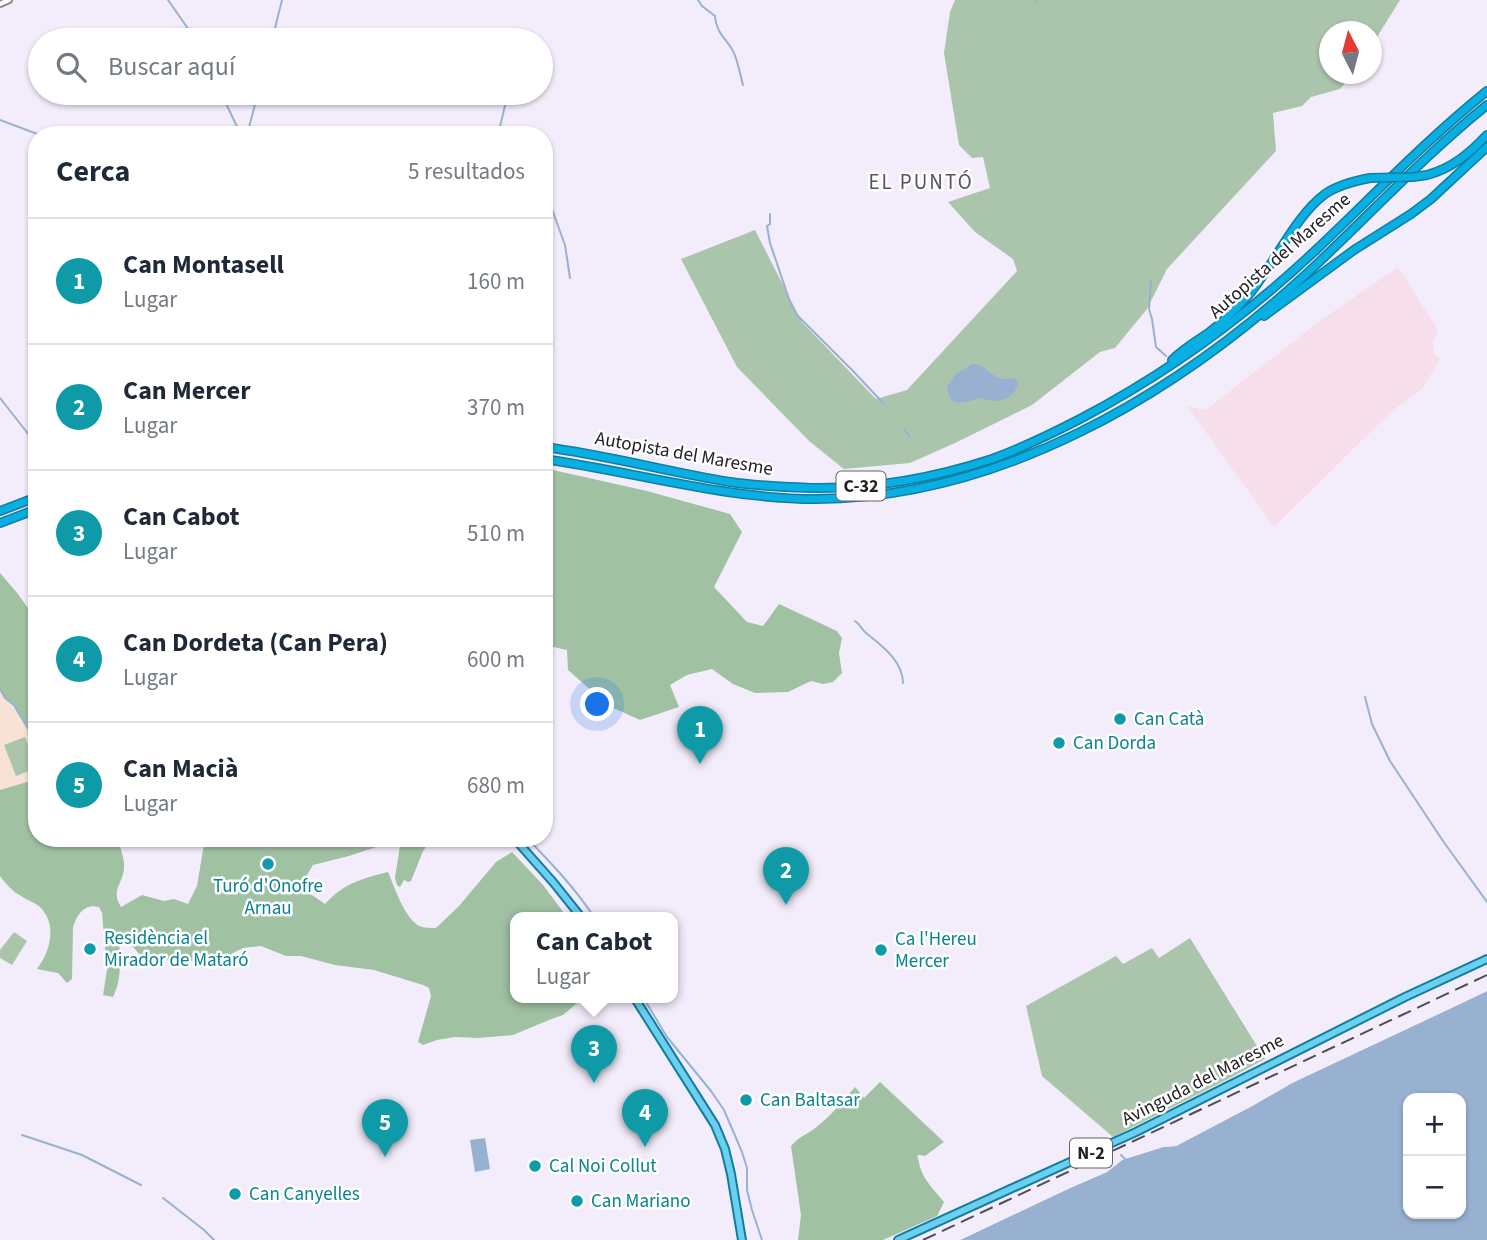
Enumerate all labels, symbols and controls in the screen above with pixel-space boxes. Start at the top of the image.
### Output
north arrow [1319,21,1382,84]
search box [28,28,553,105]
icon: search [52,48,90,86]
text: Buscar aquí [108,48,235,85]
text: Cerca [56,150,130,193]
text: 5 resultados [408,155,525,188]
district label: EL PUNTÓ [868,167,974,197]
street label: Autopista del Maresme [1203,187,1357,325]
text: Can Montasell [123,246,284,283]
text: 1 [73,265,85,298]
text: 160 m [467,265,525,298]
text: Lugar [123,283,177,316]
text: Can Mercer [123,372,251,409]
text: 2 [73,391,85,424]
text: 370 m [467,391,525,424]
text: Lugar [123,409,177,442]
street label: Autopista del Maresme [593,425,775,483]
road number: C-32 [836,472,886,500]
text: Can Cabot [123,498,239,535]
text: 3 [73,517,85,550]
text: 510 m [467,517,525,550]
text: Lugar [123,535,177,568]
text: Can Dordeta (Can Pera) [123,624,388,661]
text: 4 [73,643,85,676]
text: 600 m [467,643,525,676]
text: Lugar [123,661,177,694]
your location [580,687,614,721]
pin: 1 [677,706,723,764]
place label: Can Catà [1134,706,1204,733]
marker: Can Catà [1112,711,1128,727]
place label: Can Dorda [1073,730,1156,757]
marker: Can Dorda [1051,735,1067,751]
text: Can Macià [123,750,238,787]
text: 5 [73,769,85,802]
text: 680 m [467,769,525,802]
text: Lugar [123,787,177,820]
pin: 2 [763,847,809,905]
marker: Turó d'Onofre Arnau [260,856,276,872]
place label: Turó d'Onofre Arnau [213,873,323,922]
popup [510,912,678,1003]
text: Can Cabot [536,923,652,960]
place label: Residència el Mirador de Mataró [104,925,249,974]
place label: Ca l'Hereu Mercer [895,926,977,975]
marker: Residència el Mirador de Mataró [82,941,98,957]
marker: Ca l'Hereu Mercer [873,942,889,958]
text: Lugar [536,960,590,993]
pin: 3 [571,1025,617,1083]
street label: Avinguda del Maresme [1117,1027,1289,1133]
place label: Can Baltasar [760,1087,860,1114]
pin: 4 [622,1089,668,1147]
marker: Can Baltasar [738,1092,754,1108]
map controls [1403,1093,1466,1219]
button: + [1403,1093,1466,1156]
pin: 5 [362,1099,408,1157]
road number: N-2 [1070,1138,1112,1168]
place label: Cal Noi Collut [549,1153,657,1180]
button: − [1403,1156,1466,1219]
marker: Cal Noi Collut [527,1158,543,1174]
place label: Can Canyelles [249,1181,360,1208]
marker: Can Canyelles [227,1186,243,1202]
place label: Can Mariano [591,1188,691,1215]
marker: Can Mariano [569,1193,585,1209]

